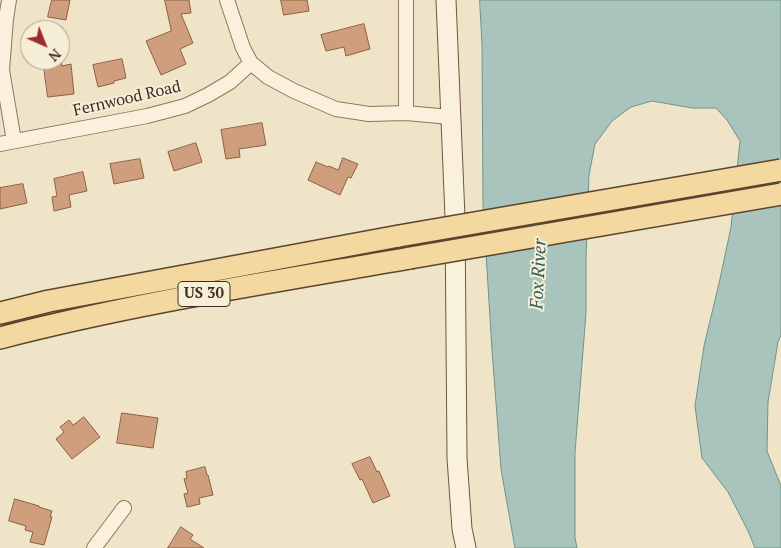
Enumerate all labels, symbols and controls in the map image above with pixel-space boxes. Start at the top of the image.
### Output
north arrow [20,20,70,70]
text: N [45,45,65,66]
street label: Fernwood Road [71,77,183,121]
water label: Fox River [526,238,552,310]
road number: US 30 [178,282,230,306]

